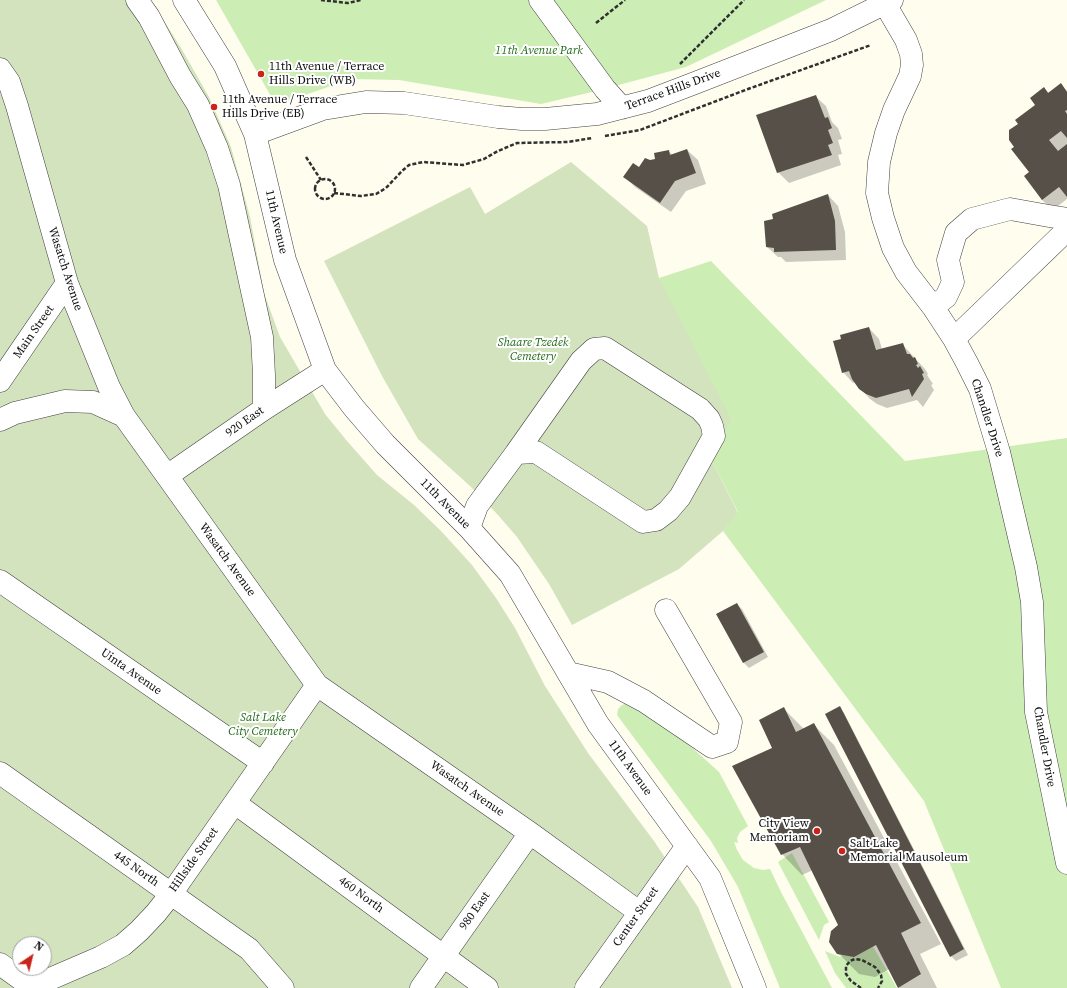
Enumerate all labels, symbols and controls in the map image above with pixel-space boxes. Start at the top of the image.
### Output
park label: 11th Avenue Park [495,44,583,58]
place label: 11th Avenue / Terrace Hills Drive (WB) [269,60,384,88]
street label: Terrace Hills Drive [623,66,723,114]
marker: 11th Avenue / Terrace Hills Drive (WB) [256,69,266,79]
place label: 11th Avenue / Terrace Hills Drive (EB) [222,93,337,121]
marker: 11th Avenue / Terrace Hills Drive (EB) [209,102,219,112]
street label: 11th Avenue [262,189,290,255]
street label: Wasatch Avenue [45,225,85,313]
street label: Main Street [11,303,57,361]
park label: Shaare Tzedek Cemetery [498,336,568,364]
street label: Chandler Drive [968,377,1006,459]
street label: 920 East [223,404,267,440]
street label: 11th Avenue [417,476,473,532]
street label: Wasatch Avenue [196,521,258,599]
street label: Uinta Avenue [98,646,164,698]
street label: Chandler Drive [1030,706,1058,788]
park label: Salt Lake City Cemetery [228,711,298,739]
street label: 11th Avenue [605,737,655,799]
street label: Wasatch Avenue [427,758,507,820]
place label: City View Memoriam [749,817,809,845]
street label: Hillside Street [166,825,222,895]
marker: City View Memoriam [812,826,822,836]
place label: Salt Lake Memorial Mausoleum [850,837,968,865]
marker: Salt Lake Memorial Mausoleum [837,846,847,856]
street label: 445 North [110,848,162,890]
street label: 460 North [336,874,386,916]
street label: Center Street [610,884,662,950]
street label: 980 East [457,889,493,933]
north arrow [12,936,52,976]
text: N [31,938,46,955]

